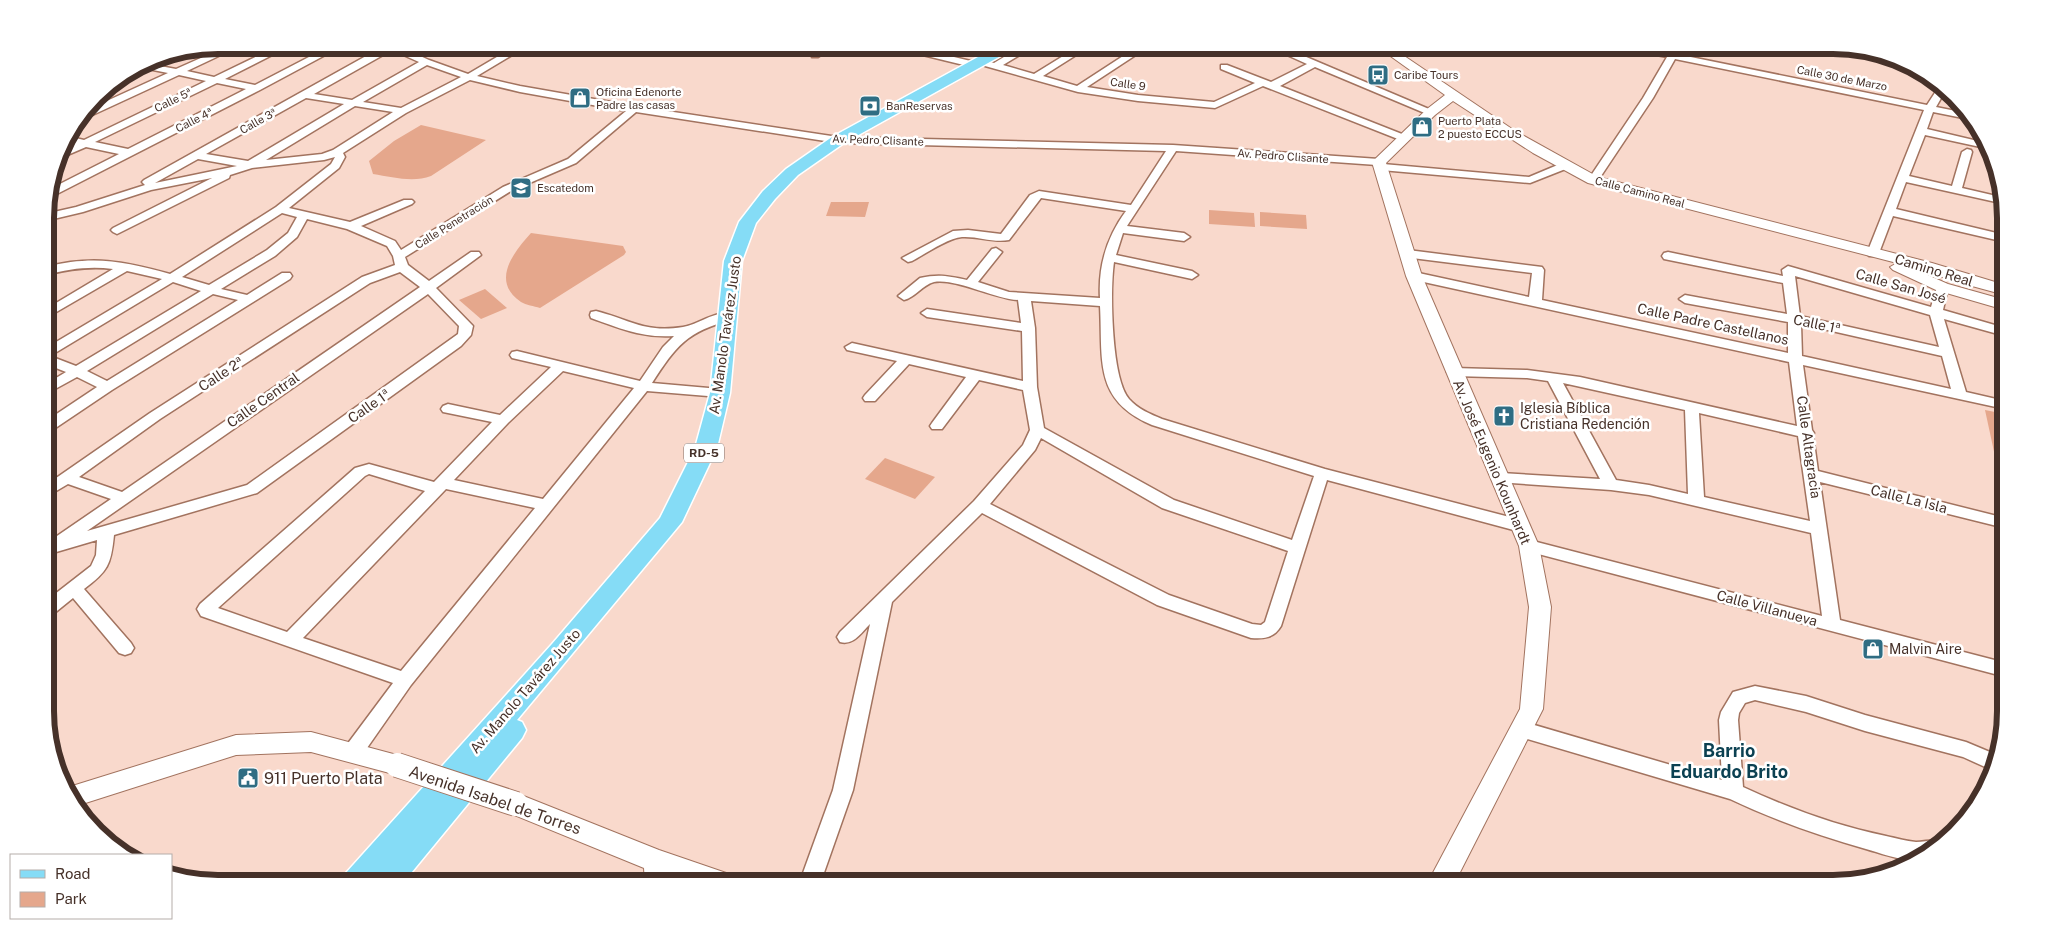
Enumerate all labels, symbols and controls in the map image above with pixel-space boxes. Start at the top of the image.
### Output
bus stop icon: Caribe Tours [1366,63,1390,87]
street label: Calle 30 de Marzo [1796,63,1888,93]
place label: Caribe Tours [1394,69,1459,81]
street label: Calle 9 [1110,76,1147,92]
street label: Calle 5ª [152,86,194,114]
shop icon: Oficina Edenorte Padre las casas [568,86,592,110]
place label: Oficina Edenorte Padre las casas [596,86,681,111]
bank icon: BanReservas [858,94,882,118]
place label: BanReservas [886,100,953,112]
street label: Calle 4ª [173,106,215,134]
street label: Calle 3ª [238,106,278,136]
shop icon: Puerto Plata 2 puesto ECCUS [1410,115,1434,139]
place label: Puerto Plata 2 puesto ECCUS [1438,115,1522,140]
street label: Av. Pedro Clisante [832,132,924,148]
street label: Av. Pedro Clisante [1237,147,1329,165]
street label: Calle Camino Real [1594,174,1686,210]
school or university icon: Escatedom [509,176,533,200]
place label: Escatedom [537,182,594,194]
street label: Calle Penetración [413,193,495,251]
street label: Camino Real [1893,250,1975,290]
street label: Av. Manolo Tavárez Justo [706,255,744,415]
street label: Calle San José [1854,265,1948,307]
street label: Calle Padre Castellanos [1636,300,1790,348]
street label: Calle 1ª [1792,311,1842,337]
street label: Calle 2ª [195,354,247,394]
street label: Calle Central [224,369,302,431]
street label: Av. José Eugenio Kounhardt [1450,377,1534,547]
street label: Calle 1ª [345,386,393,426]
street label: Calle Altagracia [1794,395,1824,499]
place label: Iglesia Bíblica Cristiana Redención [1520,400,1650,432]
church icon: Iglesia Bíblica Cristiana Redención [1492,404,1516,428]
road number: RD-5 [684,443,724,462]
street label: Calle La Isla [1869,482,1949,516]
street label: Calle Villanueva [1715,587,1819,629]
street label: Av. Manolo Tavárez Justo [467,625,583,757]
shop icon: Malvin Aire [1861,637,1885,661]
place label: Malvin Aire [1889,641,1962,657]
district label: Barrio Eduardo Brito [1670,740,1788,782]
street label: Avenida Isabel de Torres [406,762,584,838]
public building icon: 911 Puerto Plata [236,766,260,790]
place label: 911 Puerto Plata [264,769,383,788]
legend [10,854,172,919]
text: Road [55,865,91,882]
text: Park [55,890,87,907]

